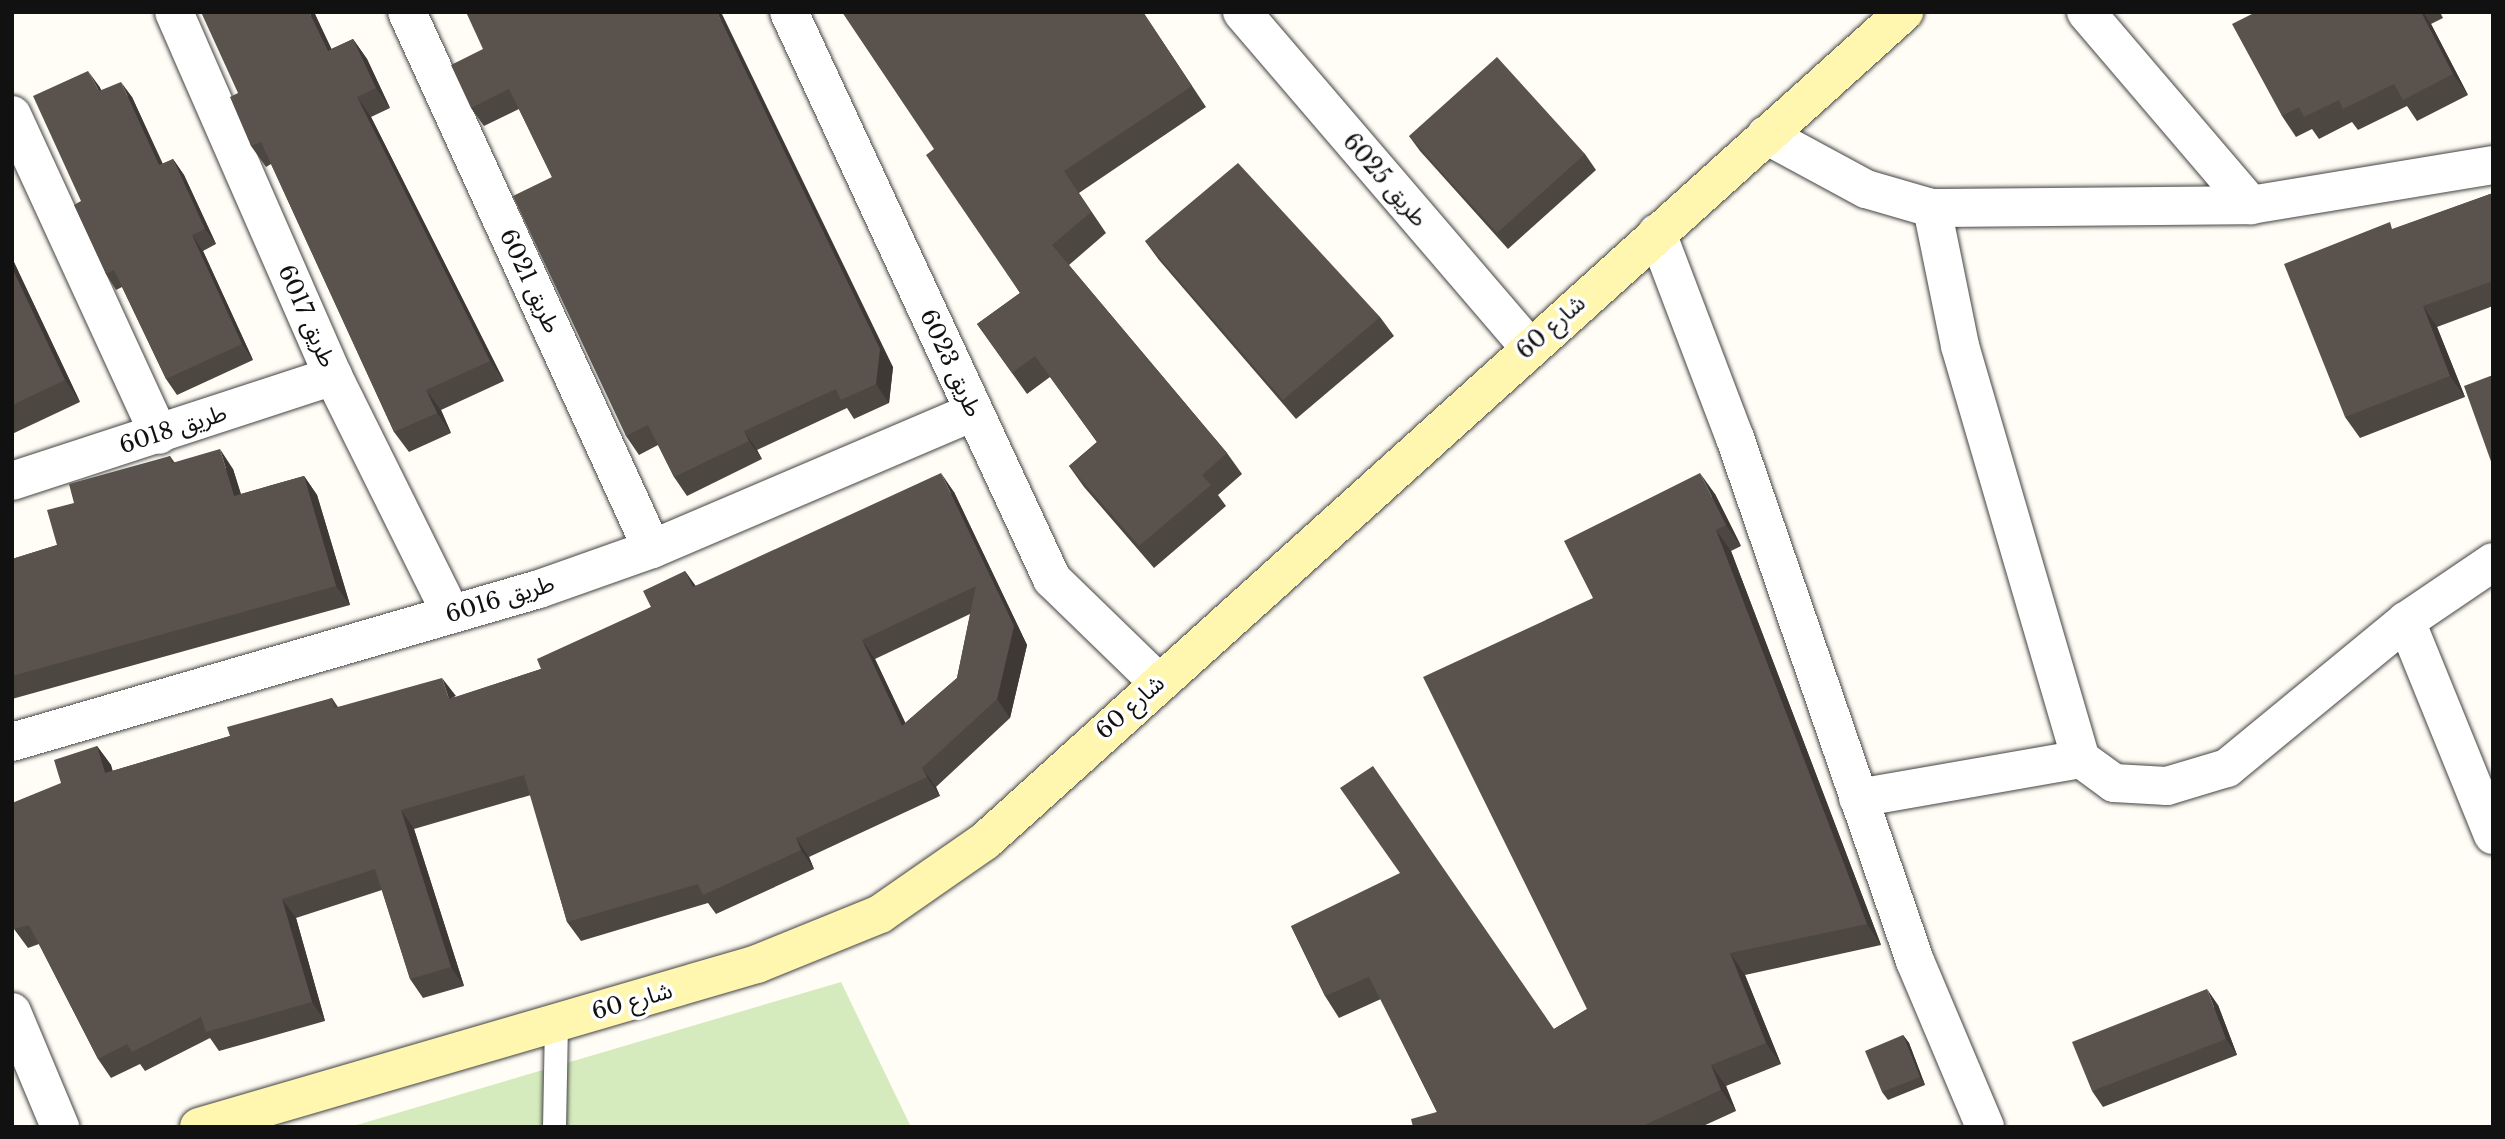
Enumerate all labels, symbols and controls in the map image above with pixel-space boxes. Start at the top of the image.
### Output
street label: طريق 6025 [1337,128,1433,232]
street label: طريق 6021 [494,225,566,337]
street label: طريق 6017 [272,261,342,371]
street label: شارع 60 [1511,289,1591,365]
street label: طريق 6023 [914,305,988,421]
street label: طريق 6018 [116,399,230,459]
street label: طريق 6016 [442,569,558,629]
street label: شارع 60 [1090,669,1170,745]
street label: شارع 60 [588,976,676,1026]

